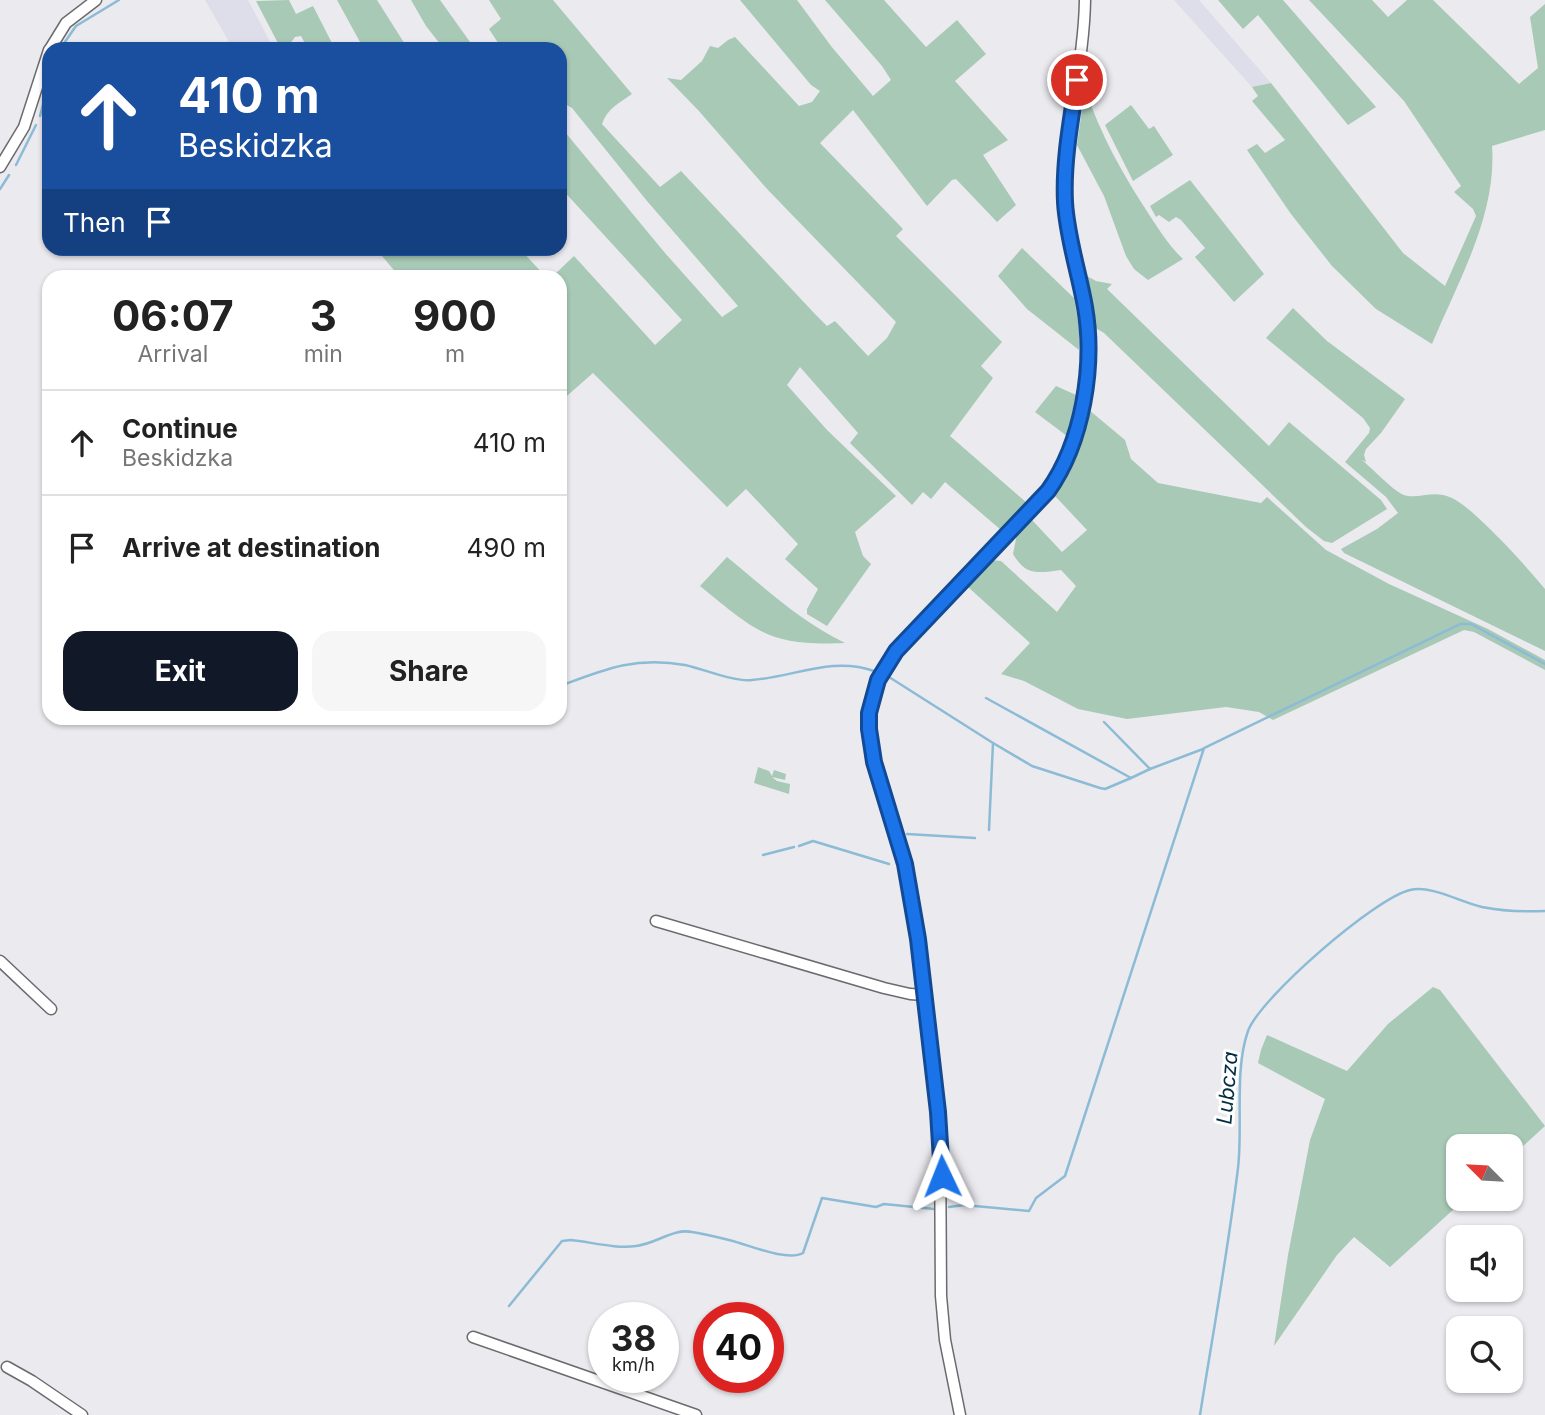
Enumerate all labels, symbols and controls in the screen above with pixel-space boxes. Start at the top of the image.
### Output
pin [1047,50,1107,110]
icon: arrive [1058,61,1096,99]
text: 410 m [178,66,320,125]
icon: ahead [63,70,154,161]
text: Beskidzka [178,126,333,165]
icon: arrive [140,203,178,241]
text: Then [63,207,126,238]
text: 06:07 [112,290,234,341]
text: 3 [310,290,337,341]
text: 900 [413,290,497,341]
text: Arrival [137,340,208,368]
text: min [304,340,343,368]
text: m [445,340,465,368]
text: Continue [122,413,238,444]
icon: ahead [63,424,101,462]
text: 410 m [473,427,546,458]
text: Beskidzka [122,444,233,472]
icon: arrive [63,529,101,567]
text: Arrive at destination [122,532,381,563]
text: 490 m [467,532,546,563]
button: Exit [63,631,298,711]
button: Share [312,631,546,711]
water label: Lubcza [1211,1050,1243,1125]
north arrow [1446,1134,1522,1211]
map controls [1446,1134,1523,1393]
position arrow [905,1139,979,1213]
button: sound [1446,1225,1523,1302]
speed limit sign: 40 [693,1302,784,1393]
button: search [1446,1316,1523,1393]
text: 38 [611,1317,656,1359]
text: km/h [612,1354,655,1375]

